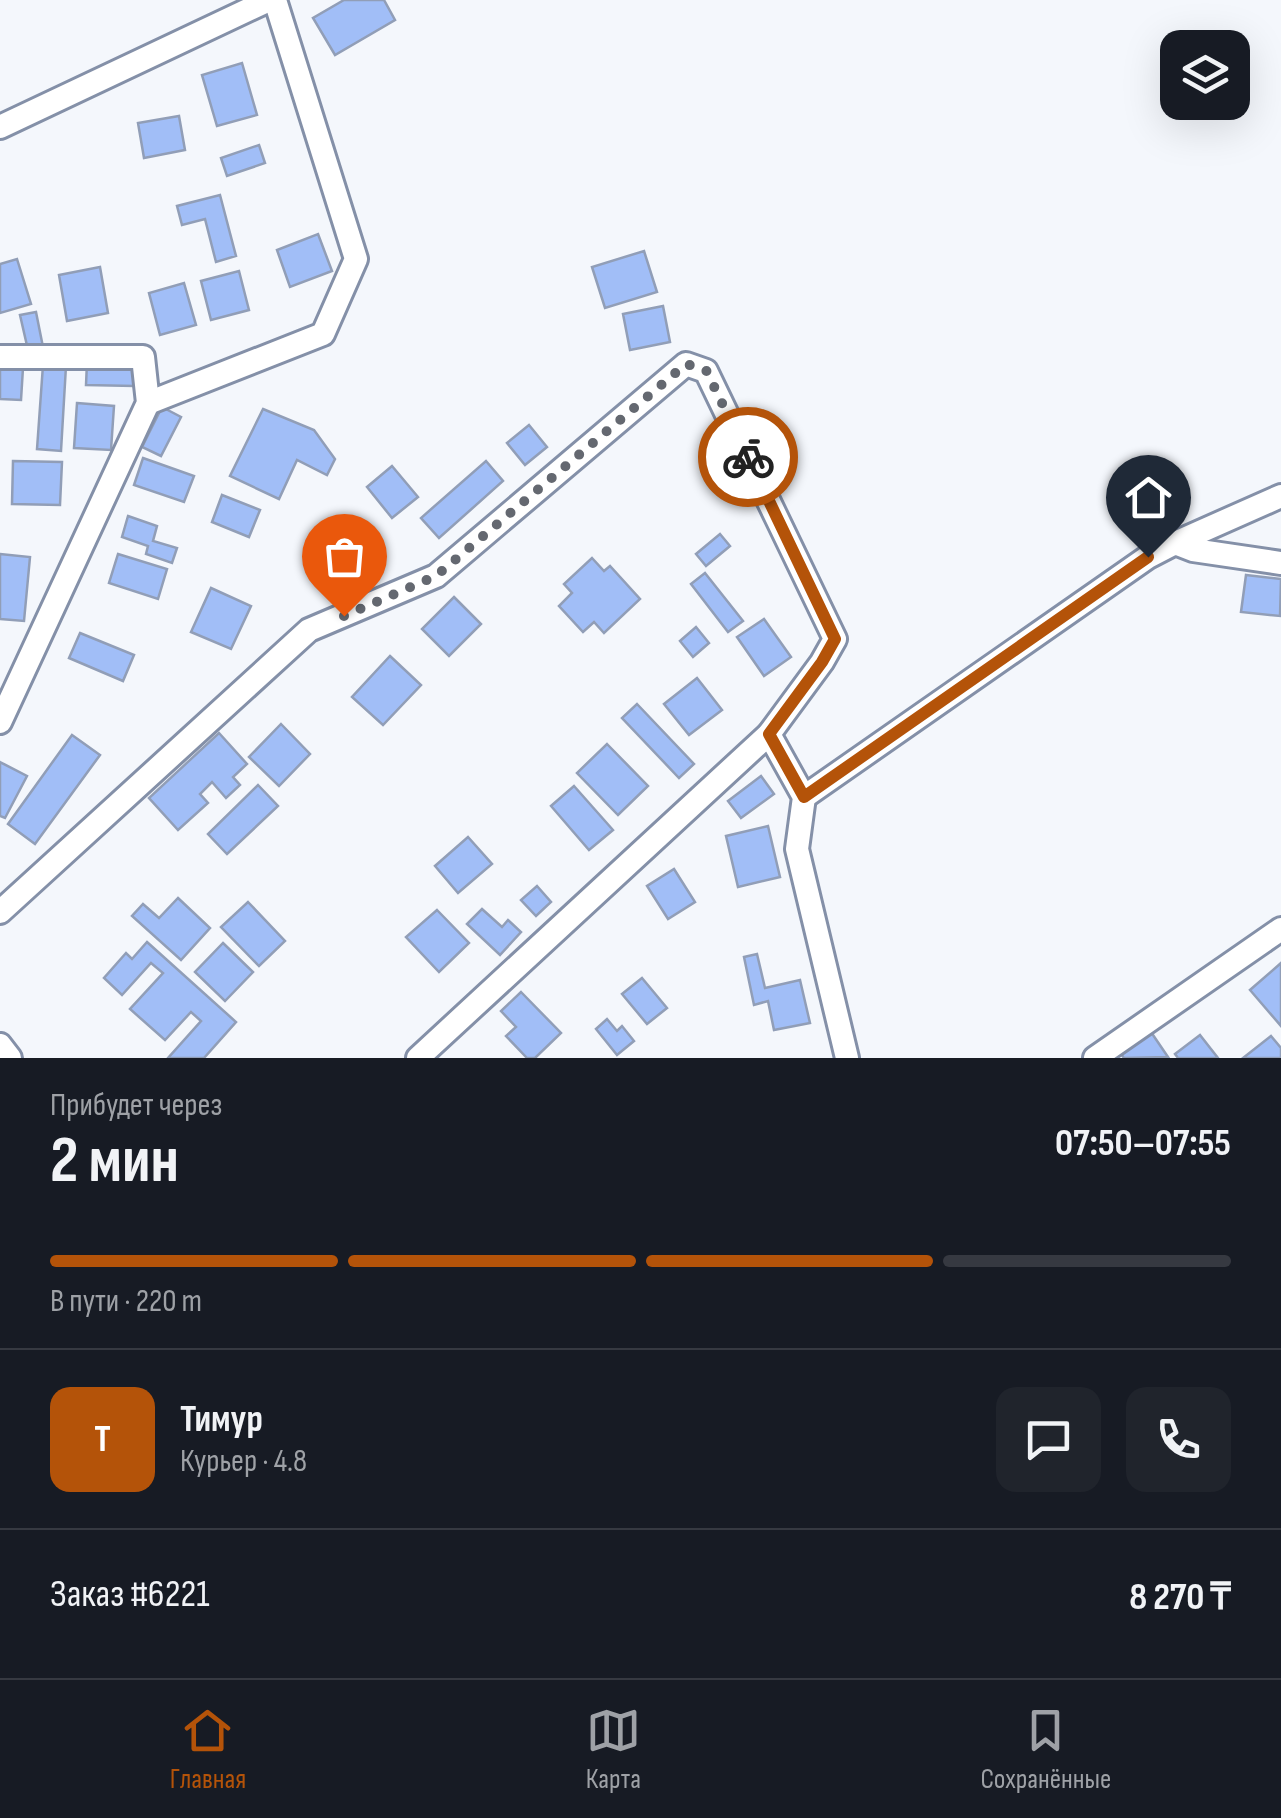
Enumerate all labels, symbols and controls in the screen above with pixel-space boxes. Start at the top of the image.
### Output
map controls [1160,30,1250,120]
button: layers [1160,30,1250,120]
courier [698,407,798,507]
icon: bike [721,430,776,485]
pin [1106,455,1191,558]
icon: home [1121,470,1176,525]
pin [302,514,387,617]
icon: bag [317,529,372,584]
text: Прибудет через [50,1086,222,1125]
text: 07:50–07:55 [1055,1121,1231,1166]
text: 2 мин [50,1123,179,1201]
text: В пути · 220 m [50,1282,202,1321]
button: chat [996,1387,1101,1492]
button: phone [1126,1387,1231,1492]
text: Тимур [180,1397,263,1442]
text: Т [94,1417,111,1462]
text: Курьер · 4.8 [180,1442,307,1481]
text: Заказ #6221 [50,1572,210,1617]
text: 8 270 ₸ [1129,1575,1231,1620]
tab: Главная [170,1703,246,1796]
tab: Карта [586,1703,641,1796]
tab: Сохранённые [981,1703,1111,1796]

